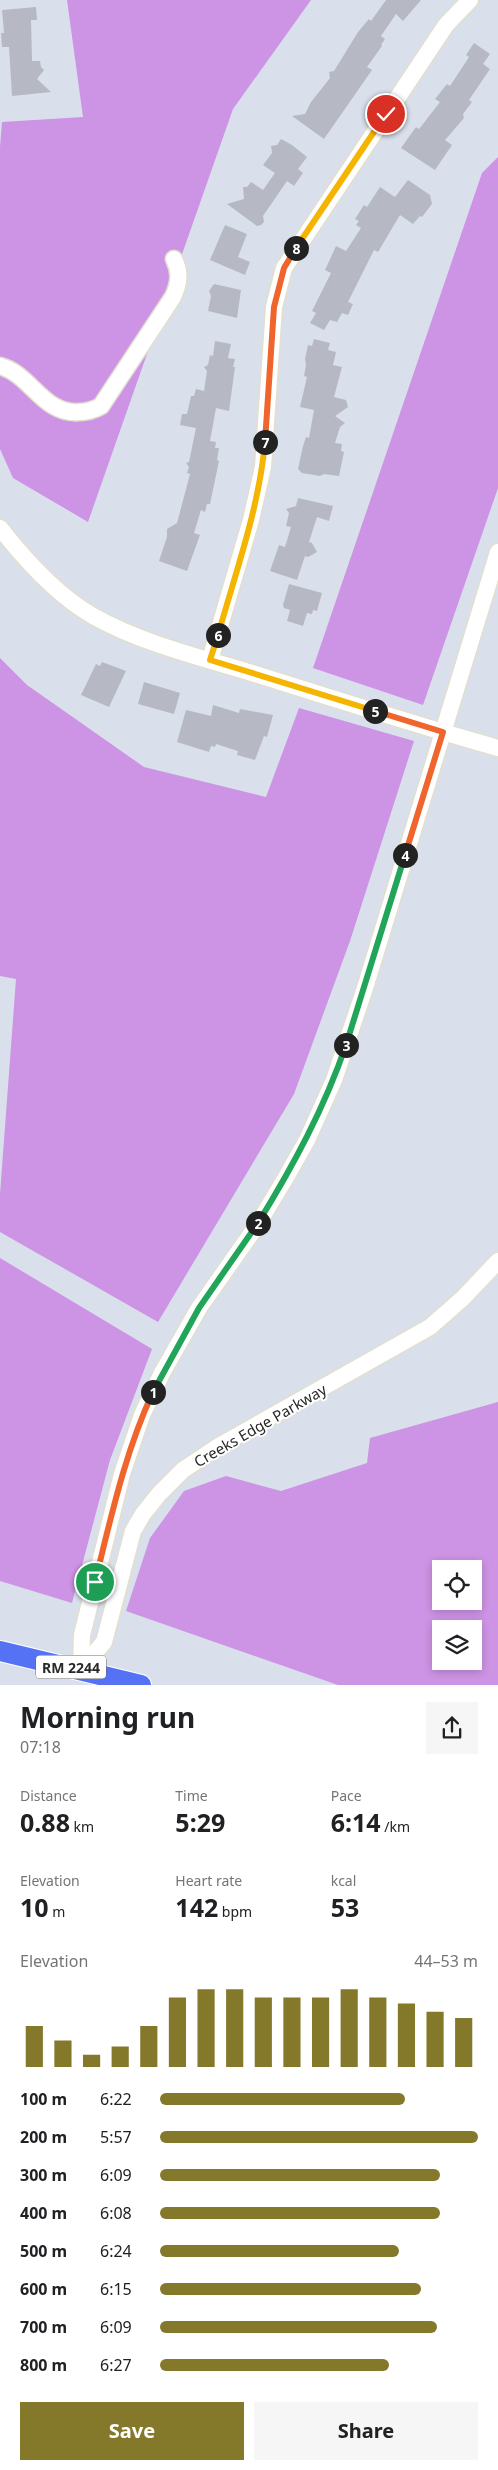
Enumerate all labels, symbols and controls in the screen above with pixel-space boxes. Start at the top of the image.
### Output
pin [365,93,407,135]
icon: check [372,100,400,128]
pin: 8 [284,236,308,260]
text: 8 [292,239,301,258]
pin: 7 [252,430,278,454]
text: 7 [261,433,270,452]
pin: 6 [206,622,230,648]
text: 6 [214,626,223,645]
pin: 5 [362,698,388,724]
text: 5 [371,702,380,721]
pin: 4 [392,842,418,868]
text: 4 [401,846,410,865]
pin: 3 [334,1032,358,1058]
text: 3 [342,1036,351,1055]
pin: 2 [246,1210,270,1236]
text: 2 [254,1214,263,1233]
street label: Creeks Edge Parkway [190,1379,330,1471]
pin: 1 [140,1380,166,1404]
text: 1 [149,1383,158,1402]
map controls [432,1560,482,1670]
button: locate [432,1560,482,1610]
pin [74,1561,116,1603]
icon: arrive [81,1568,109,1596]
button: layers [432,1620,482,1670]
road number: RM 2244 [36,1655,106,1678]
text: Morning run [20,1698,195,1736]
button: share [426,1702,478,1754]
text: 07:18 [20,1736,61,1758]
text: Distance [20,1786,77,1805]
text: Time [175,1786,208,1805]
text: Pace [331,1786,362,1805]
text: 0.88 [20,1805,70,1839]
text: 5:29 [175,1805,225,1839]
text: 6:14 [331,1805,381,1839]
text: km [70,1817,94,1836]
text: /km [381,1817,410,1836]
text: Elevation [20,1871,80,1890]
text: Heart rate [175,1871,242,1890]
text: kcal [331,1871,356,1890]
text: 10 [20,1890,49,1924]
text: 142 [175,1890,218,1924]
text: 53 [331,1890,359,1924]
text: m [49,1902,65,1921]
text: bpm [218,1902,252,1921]
text: Elevation [20,1950,88,1972]
text: 44–53 m [414,1950,478,1972]
text: 100 m [20,2088,67,2110]
text: 6:22 [100,2088,132,2110]
text: 200 m [20,2126,67,2148]
text: 5:57 [100,2126,132,2148]
text: 300 m [20,2164,67,2186]
text: 6:09 [100,2164,132,2186]
text: 400 m [20,2202,67,2224]
text: 6:08 [100,2202,132,2224]
text: 500 m [20,2240,67,2262]
text: 6:24 [100,2240,132,2262]
text: 600 m [20,2278,67,2300]
text: 6:15 [100,2278,132,2300]
text: 700 m [20,2316,67,2338]
text: 6:09 [100,2316,132,2338]
text: 800 m [20,2354,67,2376]
text: 6:27 [100,2354,132,2376]
button: Save [20,2402,244,2460]
button: Share [254,2402,478,2460]

